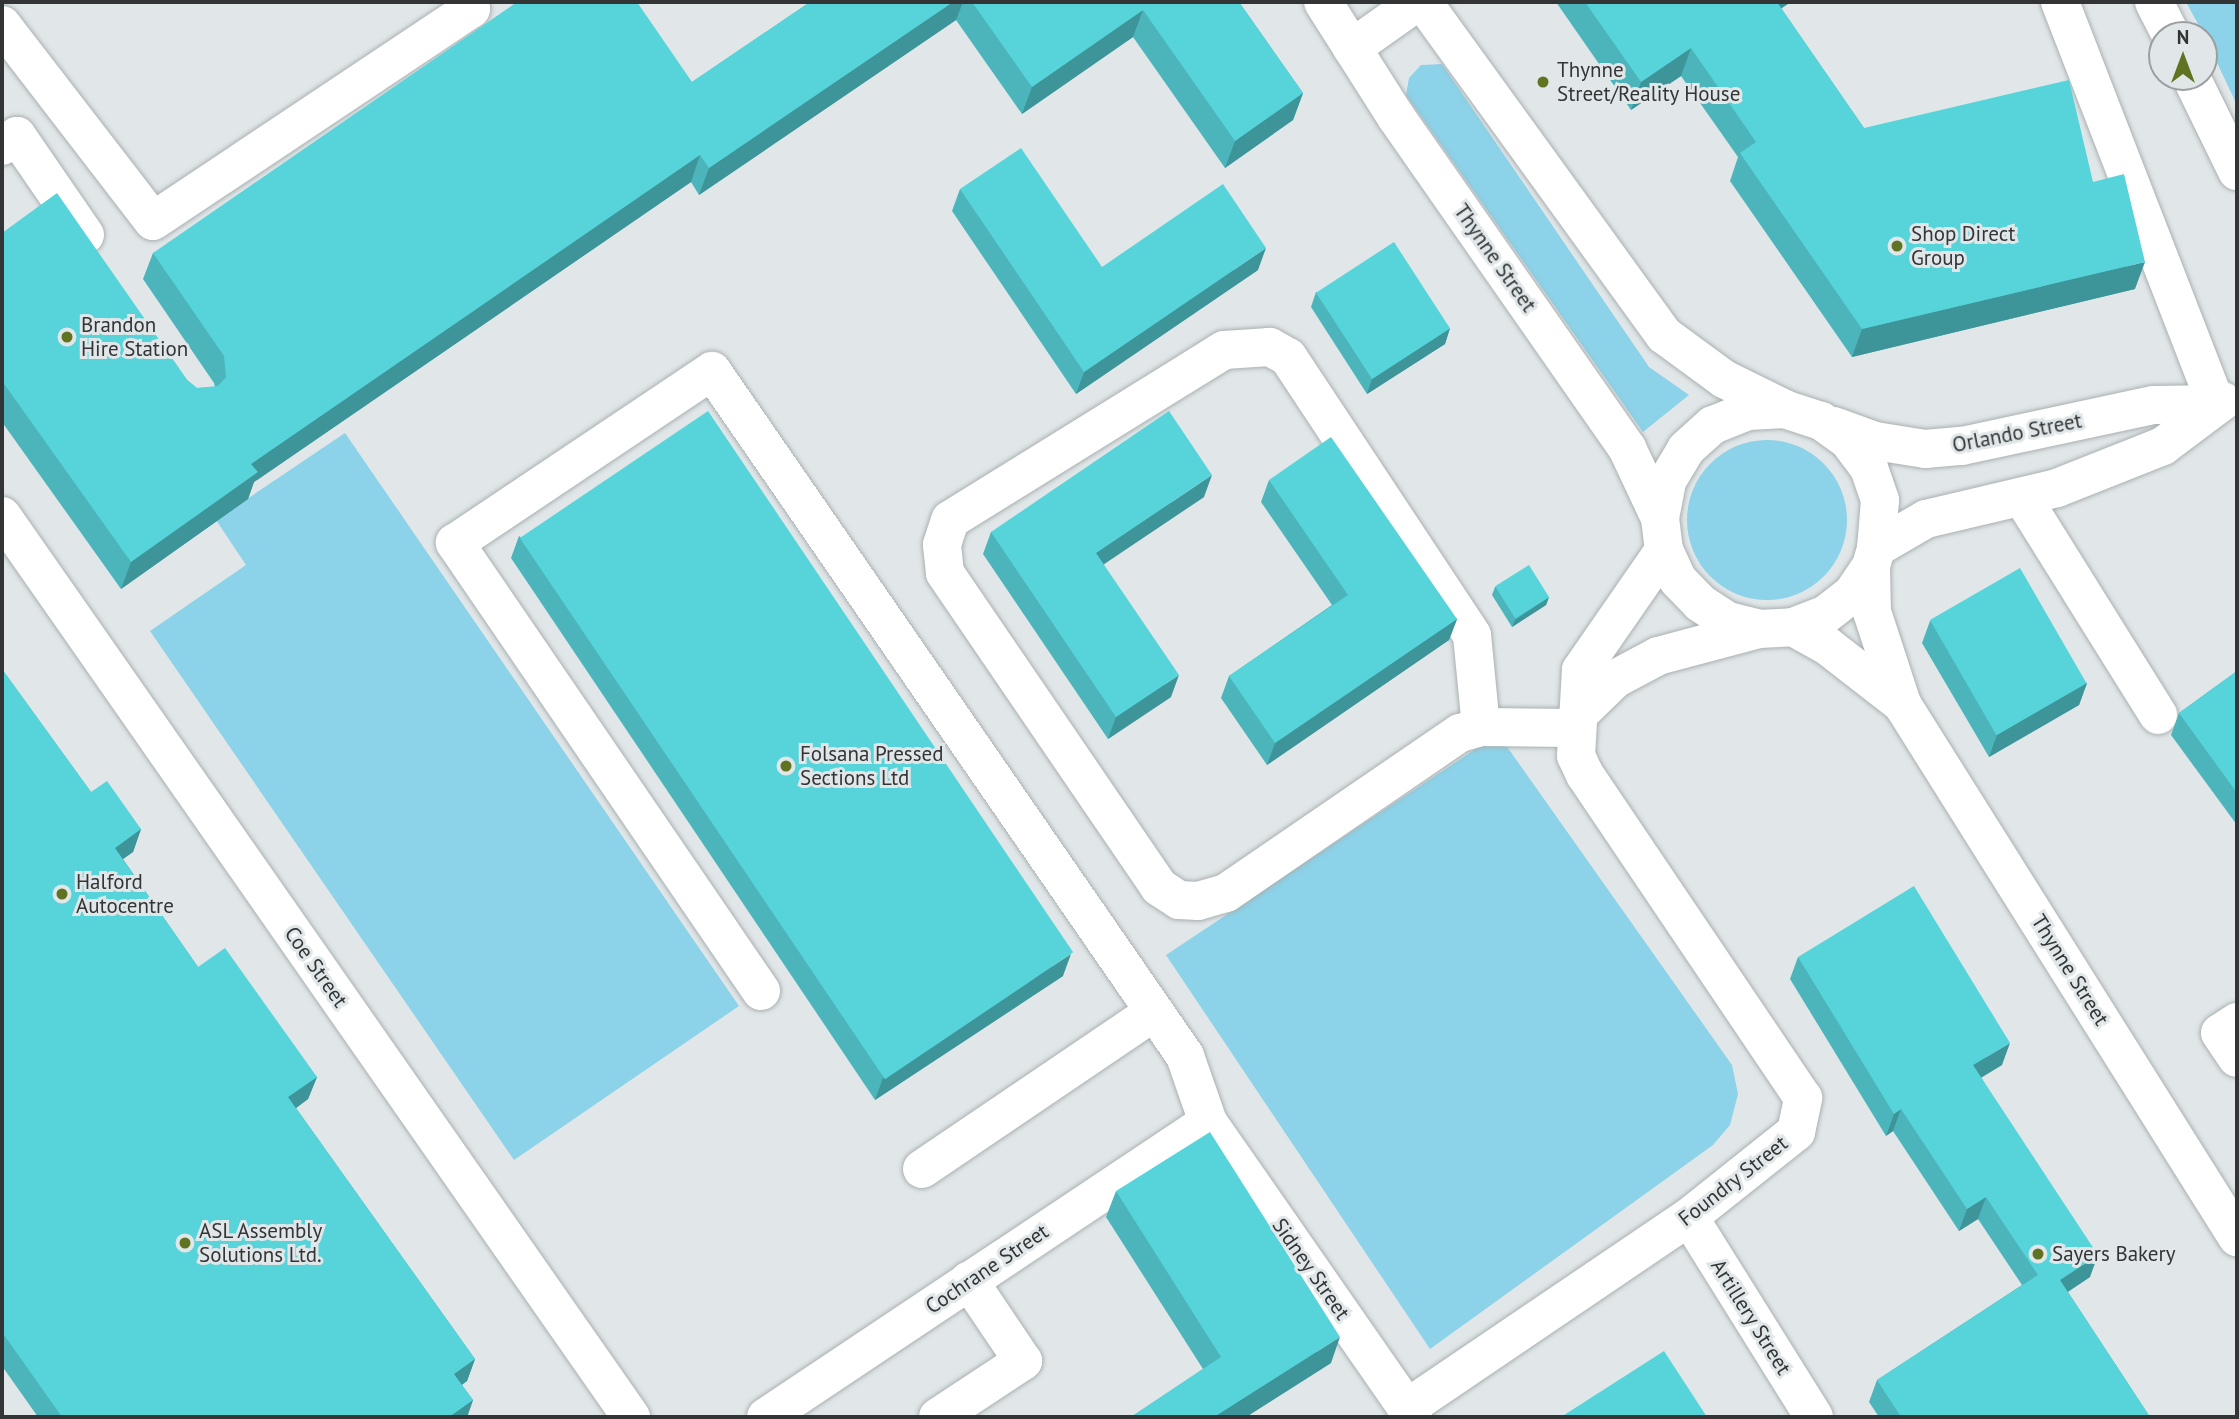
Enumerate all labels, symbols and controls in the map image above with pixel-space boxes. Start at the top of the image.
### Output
north arrow [2148,21,2218,91]
text: N [2177,25,2189,49]
place label: Thynne Street/Reality House [1557,57,1741,107]
marker: Thynne Street/Reality House [1535,74,1551,90]
street label: Thynne Street [1449,199,1541,317]
place label: Shop Direct Group [1911,221,2015,271]
marker: Shop Direct Group [1889,238,1905,254]
place label: Brandon Hire Station [81,312,188,362]
marker: Brandon Hire Station [59,329,75,345]
street label: Orlando Street [1950,408,2084,458]
place label: Folsana Pressed Sections Ltd [800,741,943,791]
marker: Folsana Pressed Sections Ltd [778,758,794,774]
place label: Halford Autocentre [76,869,174,919]
marker: Halford Autocentre [54,886,70,902]
street label: Thynne Street [2026,910,2114,1030]
street label: Coe Street [279,922,353,1012]
street label: Foundry Street [1673,1130,1793,1232]
street label: Sidney Street [1267,1213,1355,1325]
place label: ASL Assembly Solutions Ltd. [199,1218,324,1268]
street label: Cochrane Street [921,1219,1053,1319]
marker: ASL Assembly Solutions Ltd. [177,1235,193,1251]
place label: Sayers Bakery [2052,1241,2175,1267]
marker: Sayers Bakery [2030,1246,2046,1262]
street label: Artillery Street [1705,1254,1797,1380]

